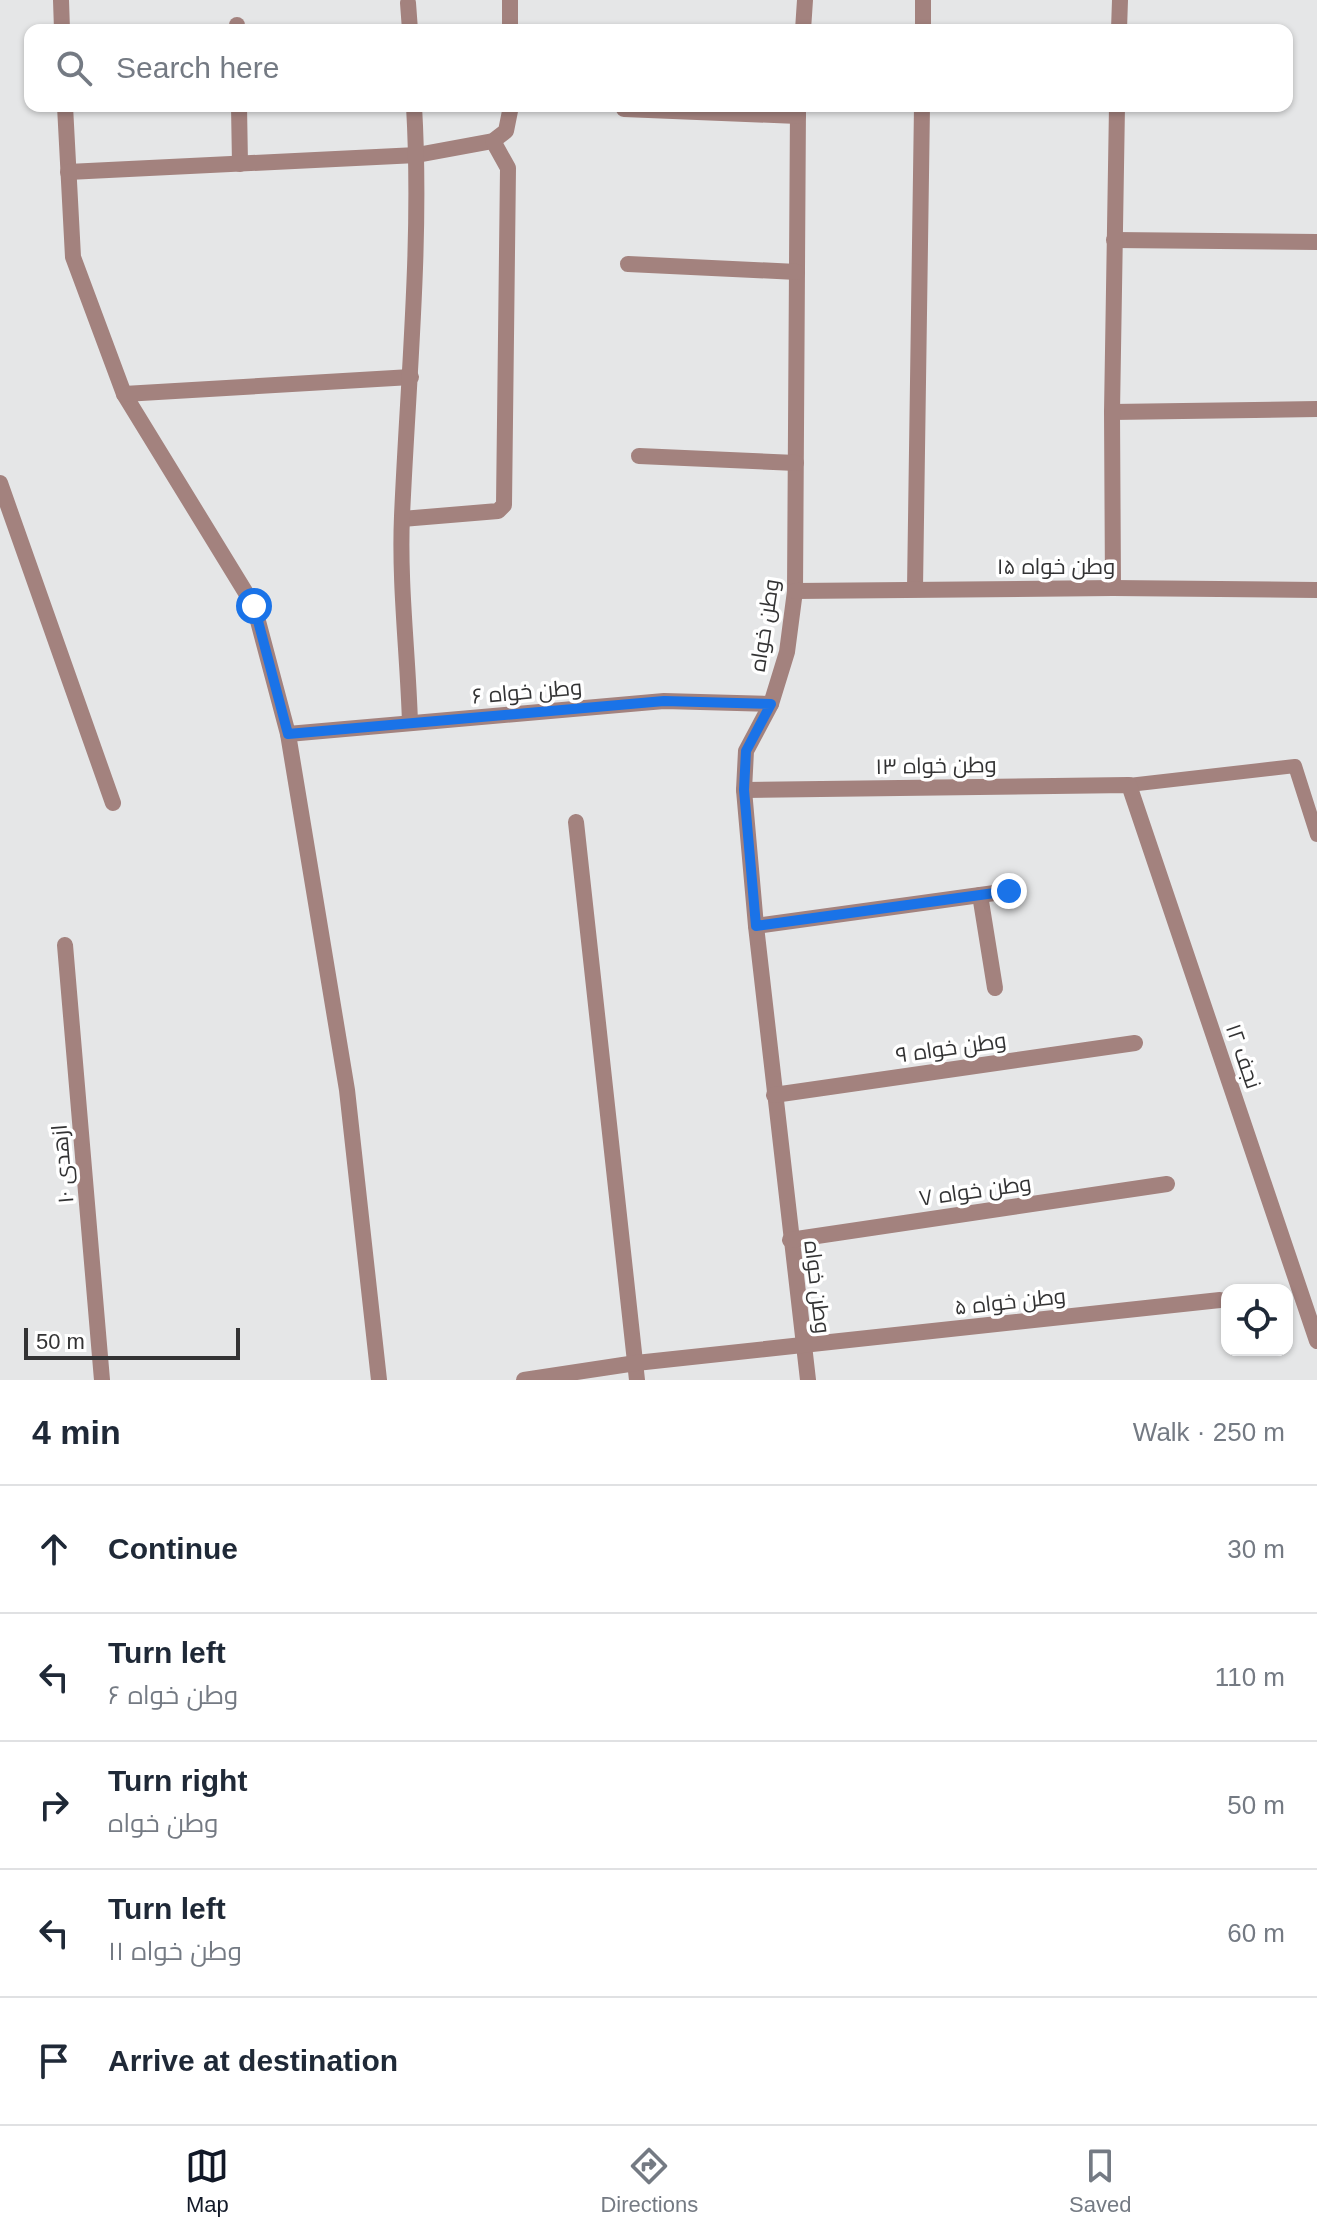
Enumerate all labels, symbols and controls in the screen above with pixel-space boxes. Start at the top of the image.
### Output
search box [24,24,1293,112]
icon: search [52,46,96,90]
text: Search here [116,51,279,84]
street label: وطن خواه ۱۵ [997,554,1115,580]
street label: وطن خواه [745,577,785,673]
route start [236,588,272,624]
street label: وطن خواه ۶ [471,674,583,710]
street label: وطن خواه ۱۳ [875,752,997,780]
route end [991,873,1027,909]
street label: نجف ۱۲ [1221,1020,1266,1092]
street label: وطن خواه ۹ [894,1027,1008,1069]
street label: ازهدی ۱۰ [47,1123,78,1204]
street label: وطن خواه ۷ [917,1170,1033,1212]
street label: وطن خواه [798,1239,836,1335]
street label: وطن خواه ۵ [953,1283,1067,1321]
map controls [1221,1284,1293,1356]
button: locate [1221,1284,1293,1356]
scale bar [24,1324,240,1360]
text: 50 m [36,1329,85,1354]
text: 4 min [32,1413,121,1451]
text: Walk · 250 m [1133,1417,1285,1447]
icon: ahead [32,1527,76,1571]
text: Continue [108,1532,238,1565]
text: 30 m [1227,1534,1285,1564]
text: Turn left [108,1636,226,1669]
icon: left [32,1655,76,1699]
text: 110 m [1215,1662,1285,1692]
text: وطن خواه ۶ [108,1680,238,1710]
text: Turn right [108,1764,247,1797]
icon: right [32,1783,76,1827]
text: 50 m [1227,1790,1285,1820]
text: وطن خواه [108,1808,219,1838]
text: Turn left [108,1892,226,1925]
icon: left [32,1911,76,1955]
text: 60 m [1227,1918,1285,1948]
text: وطن خواه ۱۱ [108,1936,242,1966]
icon: arrive [32,2039,76,2083]
text: Arrive at destination [108,2044,398,2077]
tab: Map [185,2144,229,2218]
tab: Directions [600,2144,698,2218]
tab: Saved [1069,2144,1132,2218]

